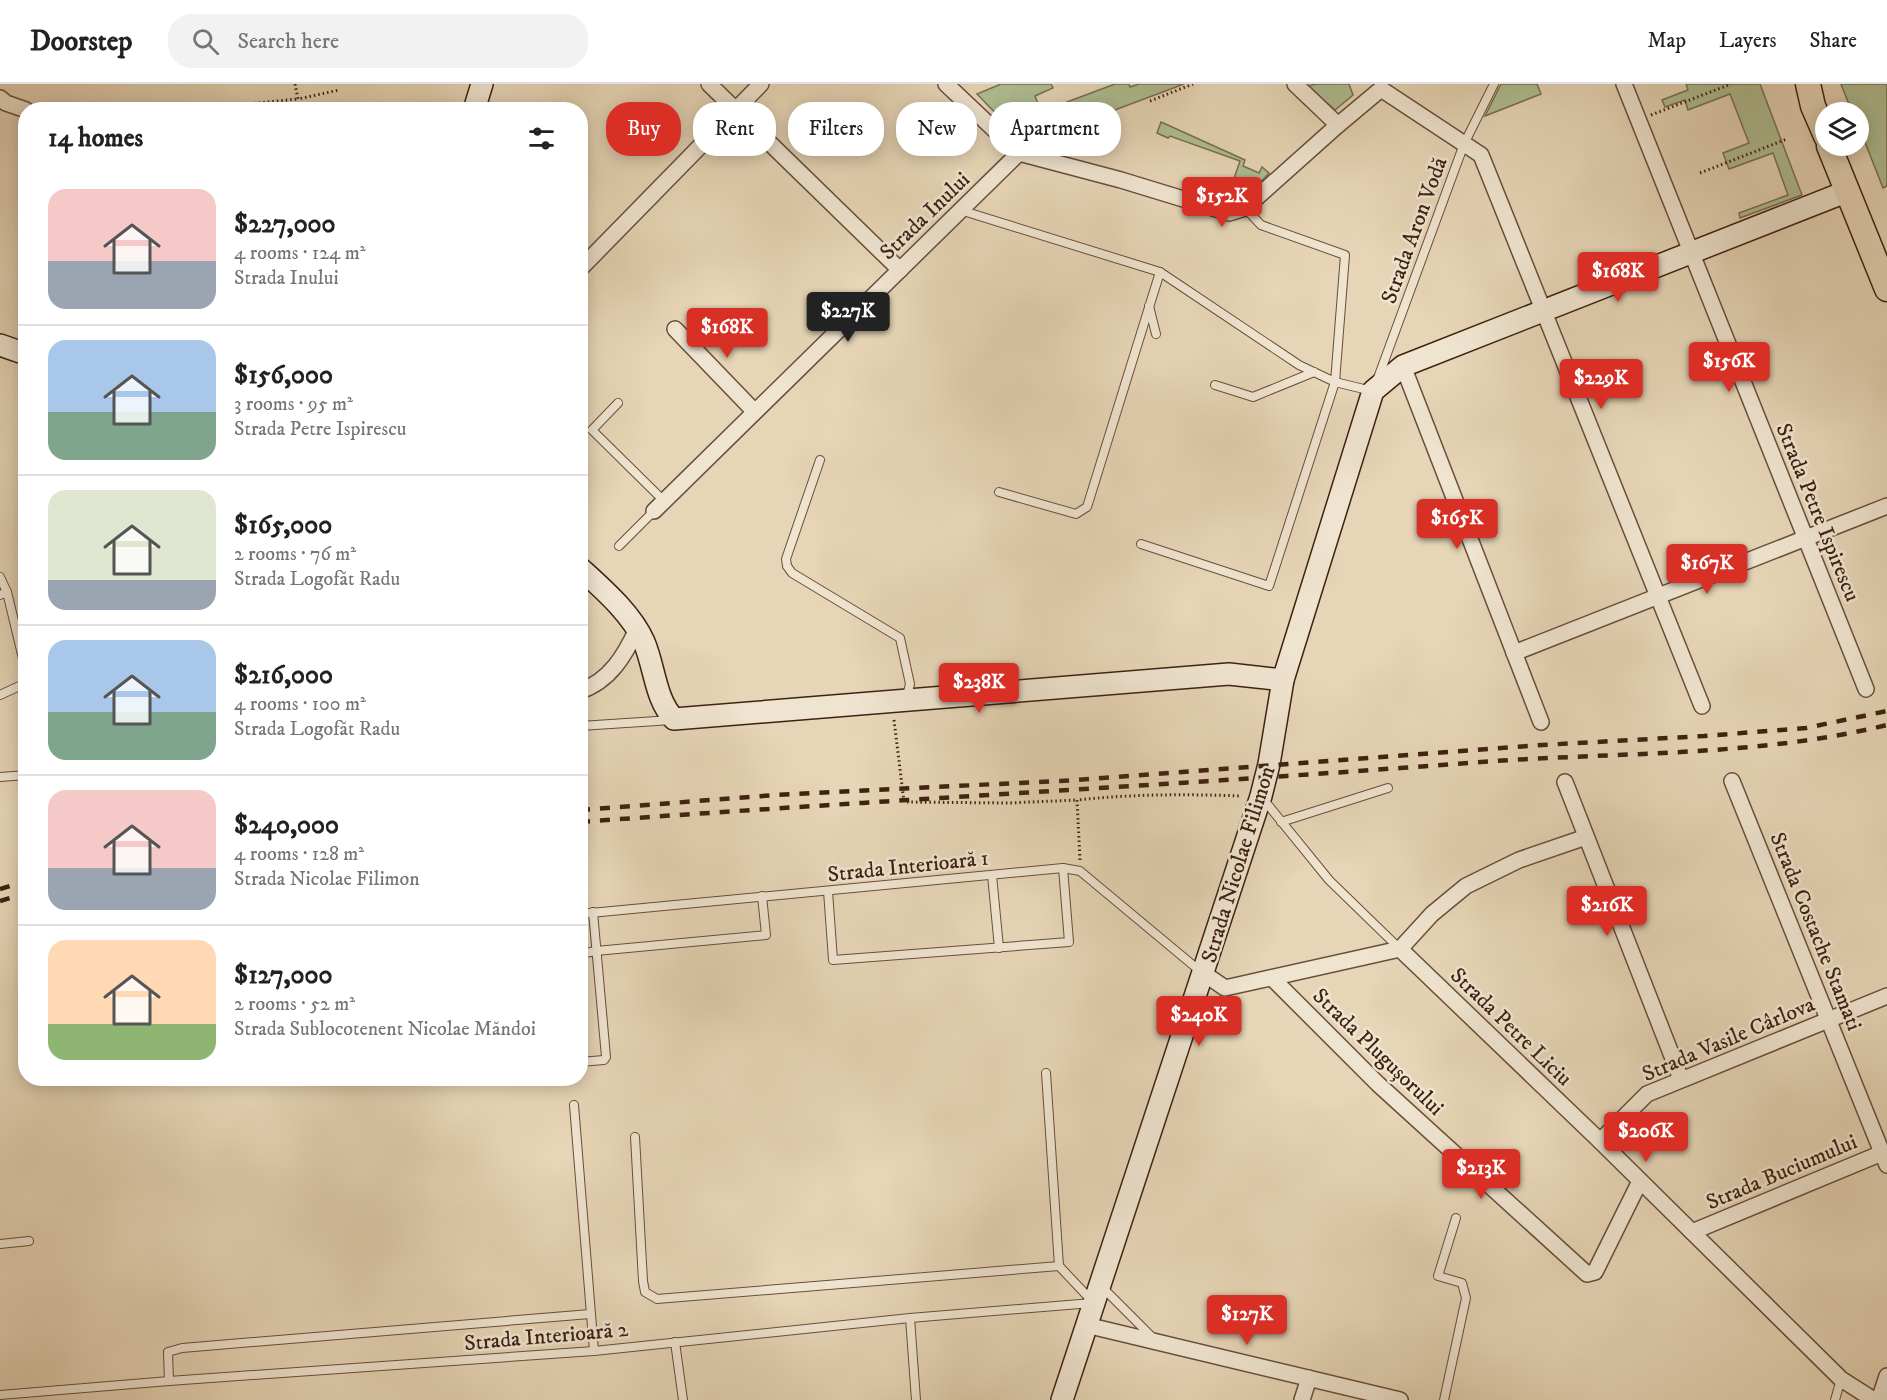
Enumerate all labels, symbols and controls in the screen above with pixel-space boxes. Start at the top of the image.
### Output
search box [168,14,588,68]
text: Doorstep [30,24,132,59]
icon: search [189,25,222,58]
text: Search here [237,28,339,55]
text: Map [1647,28,1686,54]
text: Layers [1719,28,1777,54]
text: Share [1810,28,1857,54]
chip: Buy [606,102,681,156]
chip: Rent [693,102,776,156]
chip: Filters [788,102,884,156]
chip: New [896,102,977,156]
chip: Apartment [989,102,1121,156]
map controls [1815,102,1869,156]
button: layers [1815,102,1869,156]
text: 14 homes [48,122,143,155]
icon: filters [525,122,558,155]
street label: Strada Aron Vodă [1375,153,1454,308]
street label: Strada Inului [874,166,976,266]
pin: $152K [1180,177,1264,228]
text: $152K [1196,184,1248,209]
text: $227,000 [234,208,336,241]
icon: home [96,213,168,285]
text: 4 rooms · 124 m² [234,241,366,266]
pin: $168K [1576,252,1660,303]
text: $168K [1592,259,1644,284]
text: Strada Inului [234,266,339,291]
pin: $227K [806,292,890,343]
text: $227K [821,299,875,324]
pin: $168K [685,308,769,359]
text: $168K [701,315,753,340]
pin: $156K [1687,342,1771,393]
text: $156K [1703,349,1755,374]
text: $156,000 [234,359,333,392]
pin: $229K [1559,359,1643,410]
icon: home [96,364,168,436]
text: $229K [1574,366,1628,391]
text: 3 rooms · 95 m² [234,392,353,417]
text: Strada Petre Ispirescu [234,417,406,442]
street label: Strada Petre Ispirescu [1770,420,1866,606]
pin: $165K [1415,499,1499,550]
text: $165K [1431,506,1483,531]
text: $165,000 [234,509,332,542]
icon: home [96,514,168,586]
text: 2 rooms · 76 m² [234,542,356,567]
pin: $167K [1665,544,1749,595]
text: $167K [1680,551,1734,576]
text: Strada Logofăt Radu [234,567,400,592]
text: $216,000 [234,659,333,692]
pin: $238K [937,663,1021,714]
icon: home [96,664,168,736]
text: $238K [953,670,1005,695]
text: 4 rooms · 100 m² [234,692,366,717]
text: Strada Logofăt Radu [234,717,400,742]
street label: Strada Nicolae Filimon [1196,762,1281,966]
text: $240,000 [234,809,339,842]
icon: home [96,814,168,886]
street label: Strada Costache Stamati [1763,828,1868,1035]
text: 4 rooms · 128 m² [234,842,364,867]
street label: Strada Interioară 1 [826,845,990,888]
text: Strada Nicolae Filimon [234,867,420,892]
pin: $216K [1565,886,1649,937]
text: $216K [1581,893,1633,918]
text: $127,000 [234,959,332,992]
street label: Strada Petre Liciu [1444,962,1578,1092]
icon: home [96,964,168,1036]
street label: Strada Plugușorului [1307,983,1449,1122]
street label: Strada Vasile Cârlova [1638,991,1819,1088]
text: 2 rooms · 52 m² [234,992,355,1017]
pin: $240K [1157,996,1241,1047]
text: $240K [1170,1003,1228,1028]
text: Strada Sublocotenent Nicolae Măndoi [234,1017,536,1042]
pin: $206K [1604,1112,1688,1163]
text: $206K [1618,1119,1674,1144]
street label: Strada Buciumului [1702,1128,1861,1216]
pin: $213K [1439,1149,1523,1200]
text: $213K [1456,1156,1506,1181]
pin: $127K [1205,1295,1289,1346]
text: $127K [1221,1302,1273,1327]
street label: Strada Interioară 2 [463,1316,630,1357]

